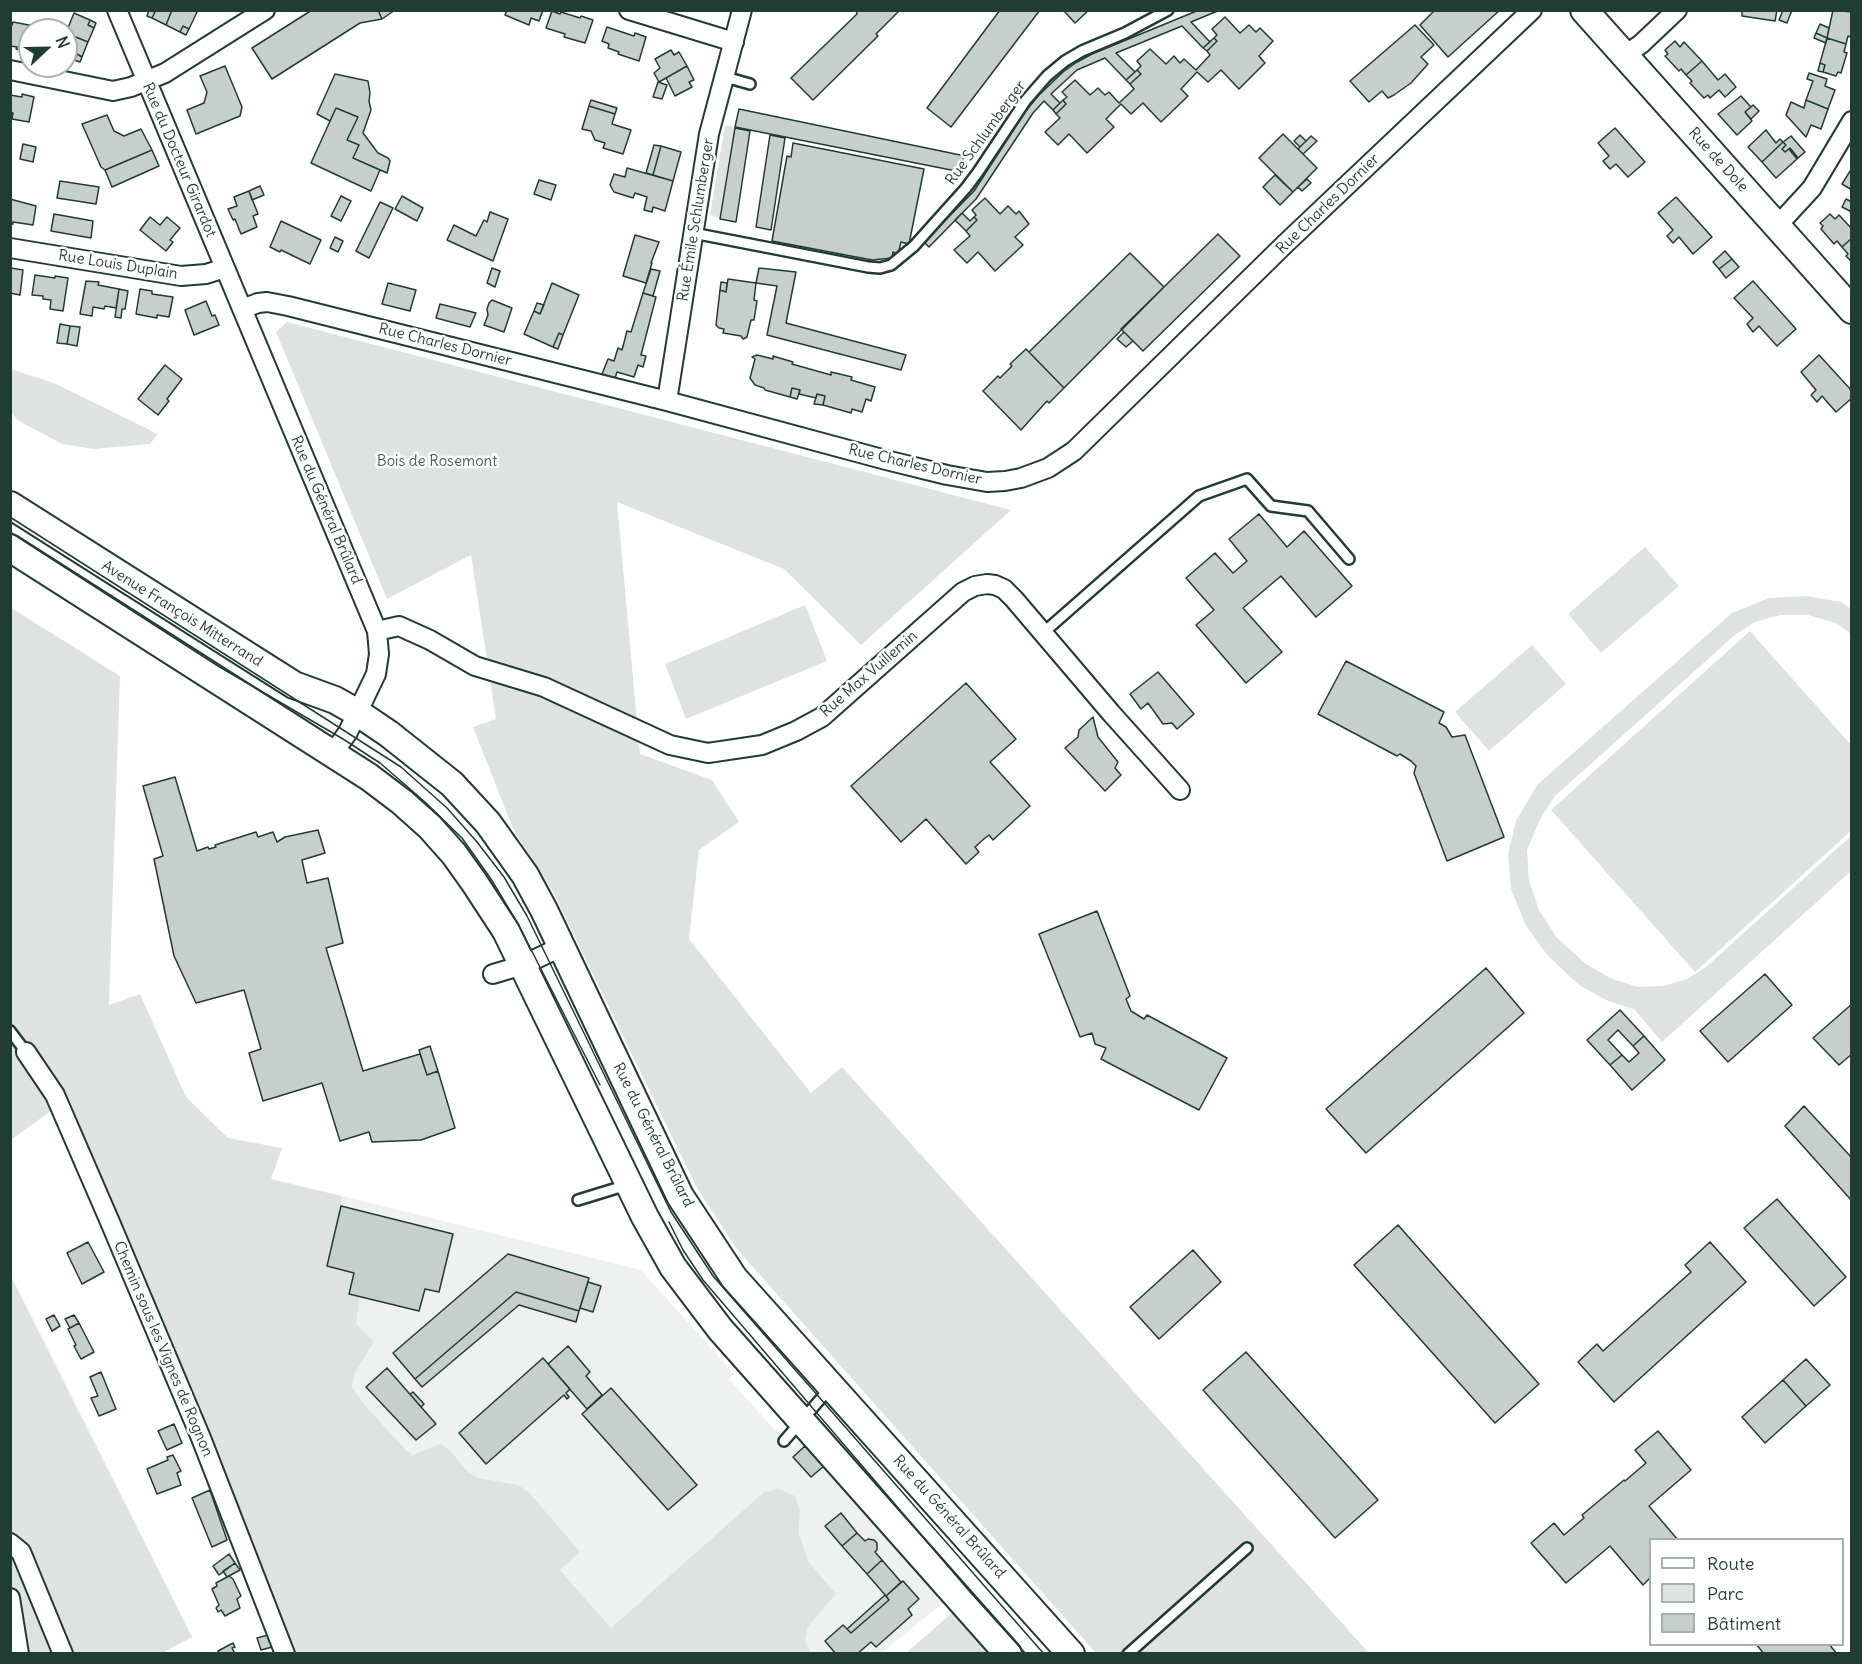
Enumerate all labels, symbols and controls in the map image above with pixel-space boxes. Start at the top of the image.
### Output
north arrow [18,18,78,78]
text: N [51,33,74,51]
street label: Rue Schlumberger [942,77,1030,189]
street label: Rue du Docteur Girardot [138,80,220,240]
street label: Rue de Dole [1684,124,1752,196]
street label: Rue Émile Schlumberger [674,137,718,303]
street label: Rue Charles Dornier [1273,150,1383,258]
street label: Rue Louis Duplain [57,247,179,283]
street label: Rue Charles Dornier [377,320,513,370]
street label: Rue du Général Brûlard [287,433,365,587]
street label: Rue Charles Dornier [847,441,983,489]
park label: Bois de Rosemont [377,453,497,471]
street label: Avenue François Mitterrand [98,557,266,671]
street label: Rue Max Vuillemin [817,627,921,721]
street label: Rue du Général Brûlard [609,1060,697,1210]
street label: Chemin sous les Vignes de Rognon [109,1239,217,1459]
street label: Rue du Général Brûlard [889,1452,1009,1582]
legend [1649,1538,1844,1646]
text: Route [1707,1552,1755,1575]
text: Parc [1707,1582,1744,1605]
text: Bâtiment [1707,1612,1781,1635]

